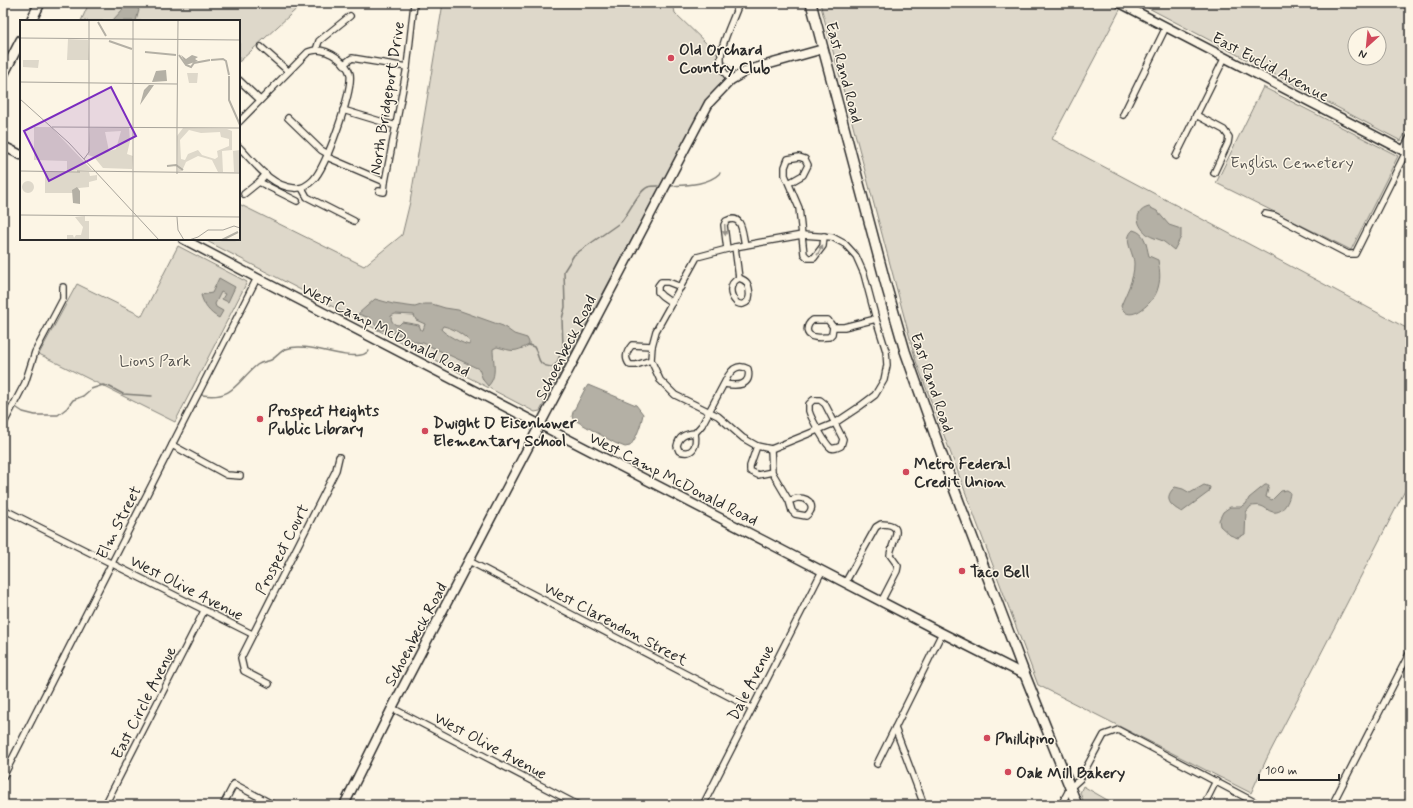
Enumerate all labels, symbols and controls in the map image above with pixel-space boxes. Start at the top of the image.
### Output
inset map [20,20,240,240]
street label: North Bridgeport Drive [365,20,410,176]
street label: East Rand Road [820,20,867,125]
north arrow [1347,26,1387,66]
street label: East Euclid Avenue [1208,28,1333,107]
place label: Old Orchard Country Club [679,40,771,79]
text: N [1356,46,1369,62]
marker: Old Orchard Country Club [666,53,676,63]
park label: English Cemetery [1230,153,1354,175]
one-way arrow [722,224,729,236]
one-way arrow [817,244,823,256]
street label: West Camp McDonald Road [297,279,473,382]
street label: Schoenbeck Road [531,292,602,404]
street label: East Rand Road [905,330,958,435]
park label: Lions Park [119,351,191,372]
place label: Prospect Heights Public Library [268,401,380,440]
place label: Dwight D Eisenhower Elementary School [433,413,577,452]
marker: Prospect Heights Public Library [255,414,265,424]
marker: Dwight D Eisenhower Elementary School [420,426,430,436]
street label: West Camp McDonald Road [585,428,761,531]
place label: Metro Federal Credit Union [914,454,1011,493]
marker: Metro Federal Credit Union [901,467,911,477]
street label: Elm Street [92,482,147,563]
street label: Prospect Court [251,500,314,599]
street label: West Olive Avenue [126,551,247,626]
place label: Taco Bell [970,562,1029,583]
marker: Taco Bell [957,566,967,576]
street label: West Clarendon Street [540,577,691,671]
street label: Schoenbeck Road [380,579,453,690]
street label: Dale Avenue [723,641,780,724]
street label: East Circle Avenue [107,642,182,763]
street label: West Olive Avenue [430,708,550,785]
place label: Phillipino [995,729,1055,750]
marker: Phillipino [982,733,992,743]
scale bar [1259,756,1339,782]
place label: Oak Mill Bakery [1016,763,1125,784]
text: 100 m [1265,763,1297,779]
marker: Oak Mill Bakery [1003,767,1013,777]

